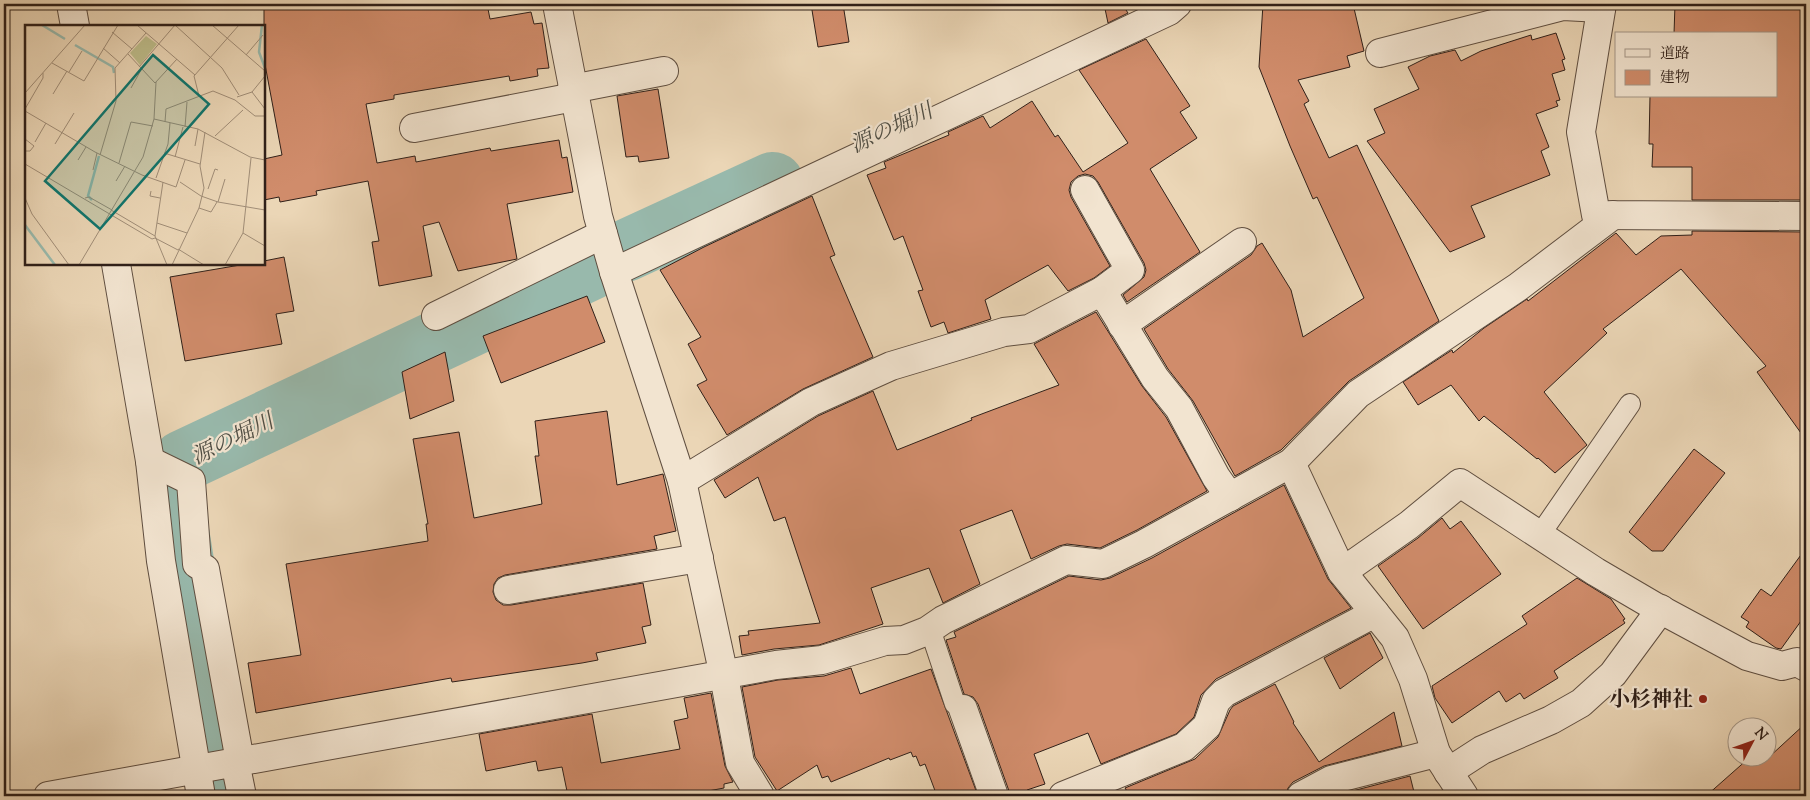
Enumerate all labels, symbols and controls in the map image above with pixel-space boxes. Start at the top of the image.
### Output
inset map [25,25,265,265]
legend [1615,32,1778,98]
text: 道路 [1660,44,1690,65]
text: 建物 [1660,68,1690,89]
water label: 源の堀川 [846,96,941,163]
water label: 源の堀川 [187,406,282,474]
place label: 小杉神社 [1609,686,1693,716]
marker: 小杉神社 [1697,693,1709,705]
north arrow [1728,718,1778,768]
text: N [1749,724,1772,746]

